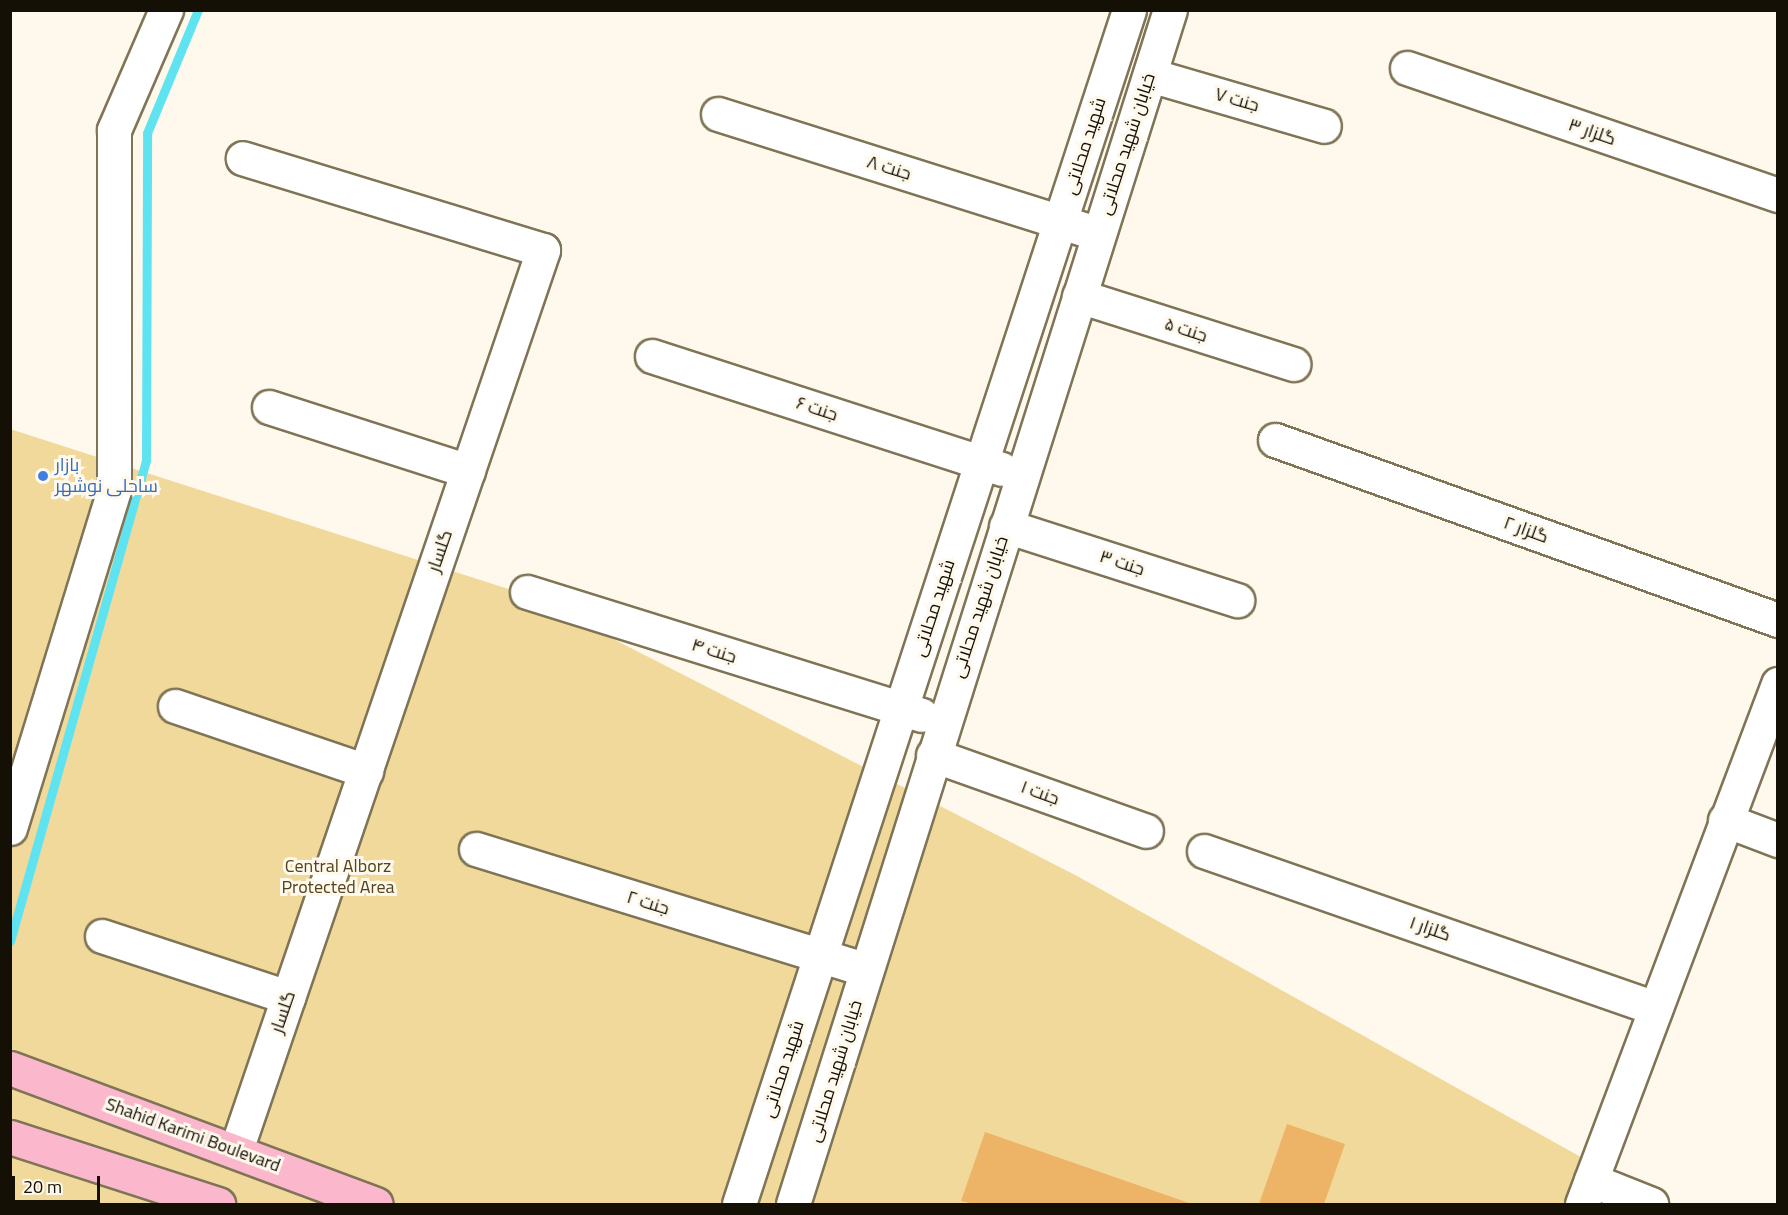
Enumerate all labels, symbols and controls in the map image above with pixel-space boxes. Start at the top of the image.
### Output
street label: خیابان شهید محلاتی [1094,71,1160,217]
street label: جنت ۷ [1212,83,1262,117]
street label: شهید محلاتی [1059,95,1111,197]
street label: گلزار ۳ [1565,114,1619,150]
street label: جنت ۸ [864,151,914,185]
street label: جنت ۵ [1162,313,1210,347]
street label: جنت ۶ [793,392,841,426]
place label: بازار ساحلی نوشهر [55,455,158,498]
marker: بازار ساحلی نوشهر [36,469,50,483]
street label: گلزار ۲ [1501,512,1551,548]
street label: گلسار [423,527,457,575]
street label: خیابان شهید محلاتی [947,534,1013,680]
street label: جنت ۳ [1097,546,1147,580]
street label: شهید محلاتی [908,557,960,659]
street label: جنت ۴ [689,634,739,668]
street label: جنت ۱ [1018,776,1062,810]
park label: Central Alborz Protected Area [281,856,395,898]
street label: جنت ۲ [624,886,672,920]
street label: گلزار ۱ [1407,912,1453,946]
street label: گلسار [266,988,300,1036]
street label: خیابان شهید محلاتی [803,997,867,1145]
street label: شهید محلاتی [757,1018,809,1120]
street label: Shahid Karimi Boulevard [103,1093,283,1177]
scale bar [15,1164,104,1202]
text: 20 m [23,1173,62,1200]

